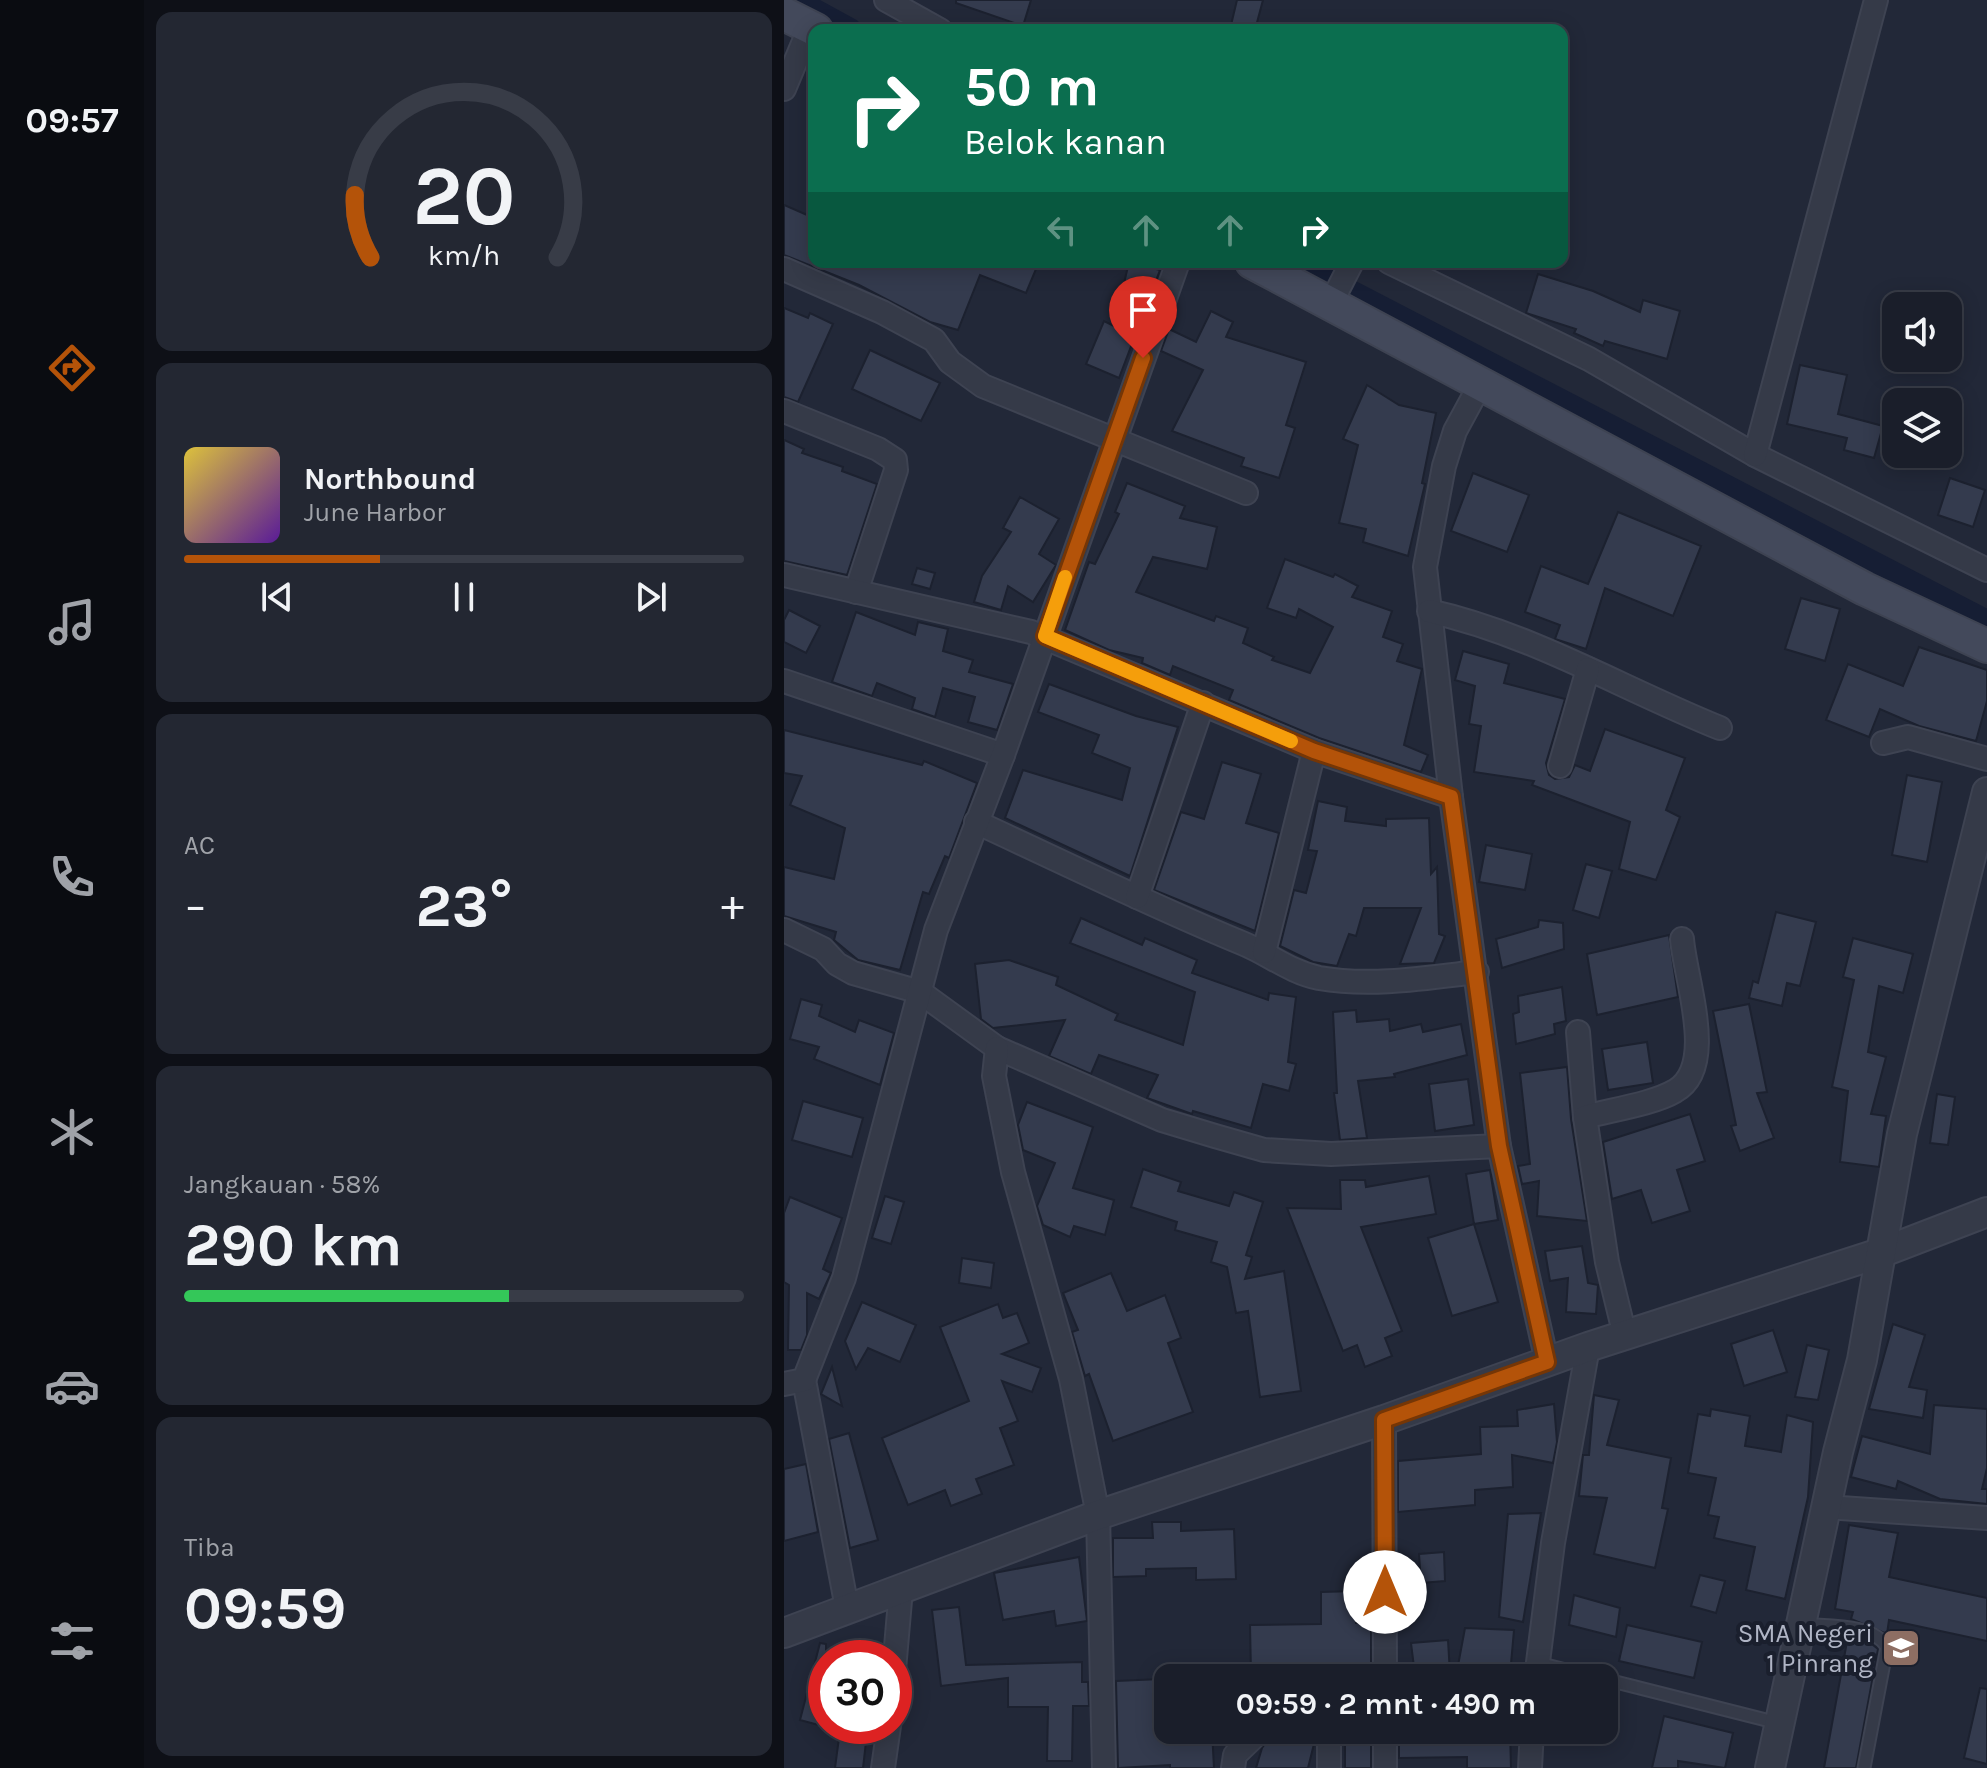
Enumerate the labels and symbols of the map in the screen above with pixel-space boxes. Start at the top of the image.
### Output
pin [1109,276,1177,358]
position arrow [1343,1550,1427,1634]
place label: SMA Negeri 1 Pinrang [1738,1618,1873,1679]
school or university icon: SMA Negeri 1 Pinrang [1880,1627,1922,1669]
speed limit sign: 30 [808,1640,912,1744]

